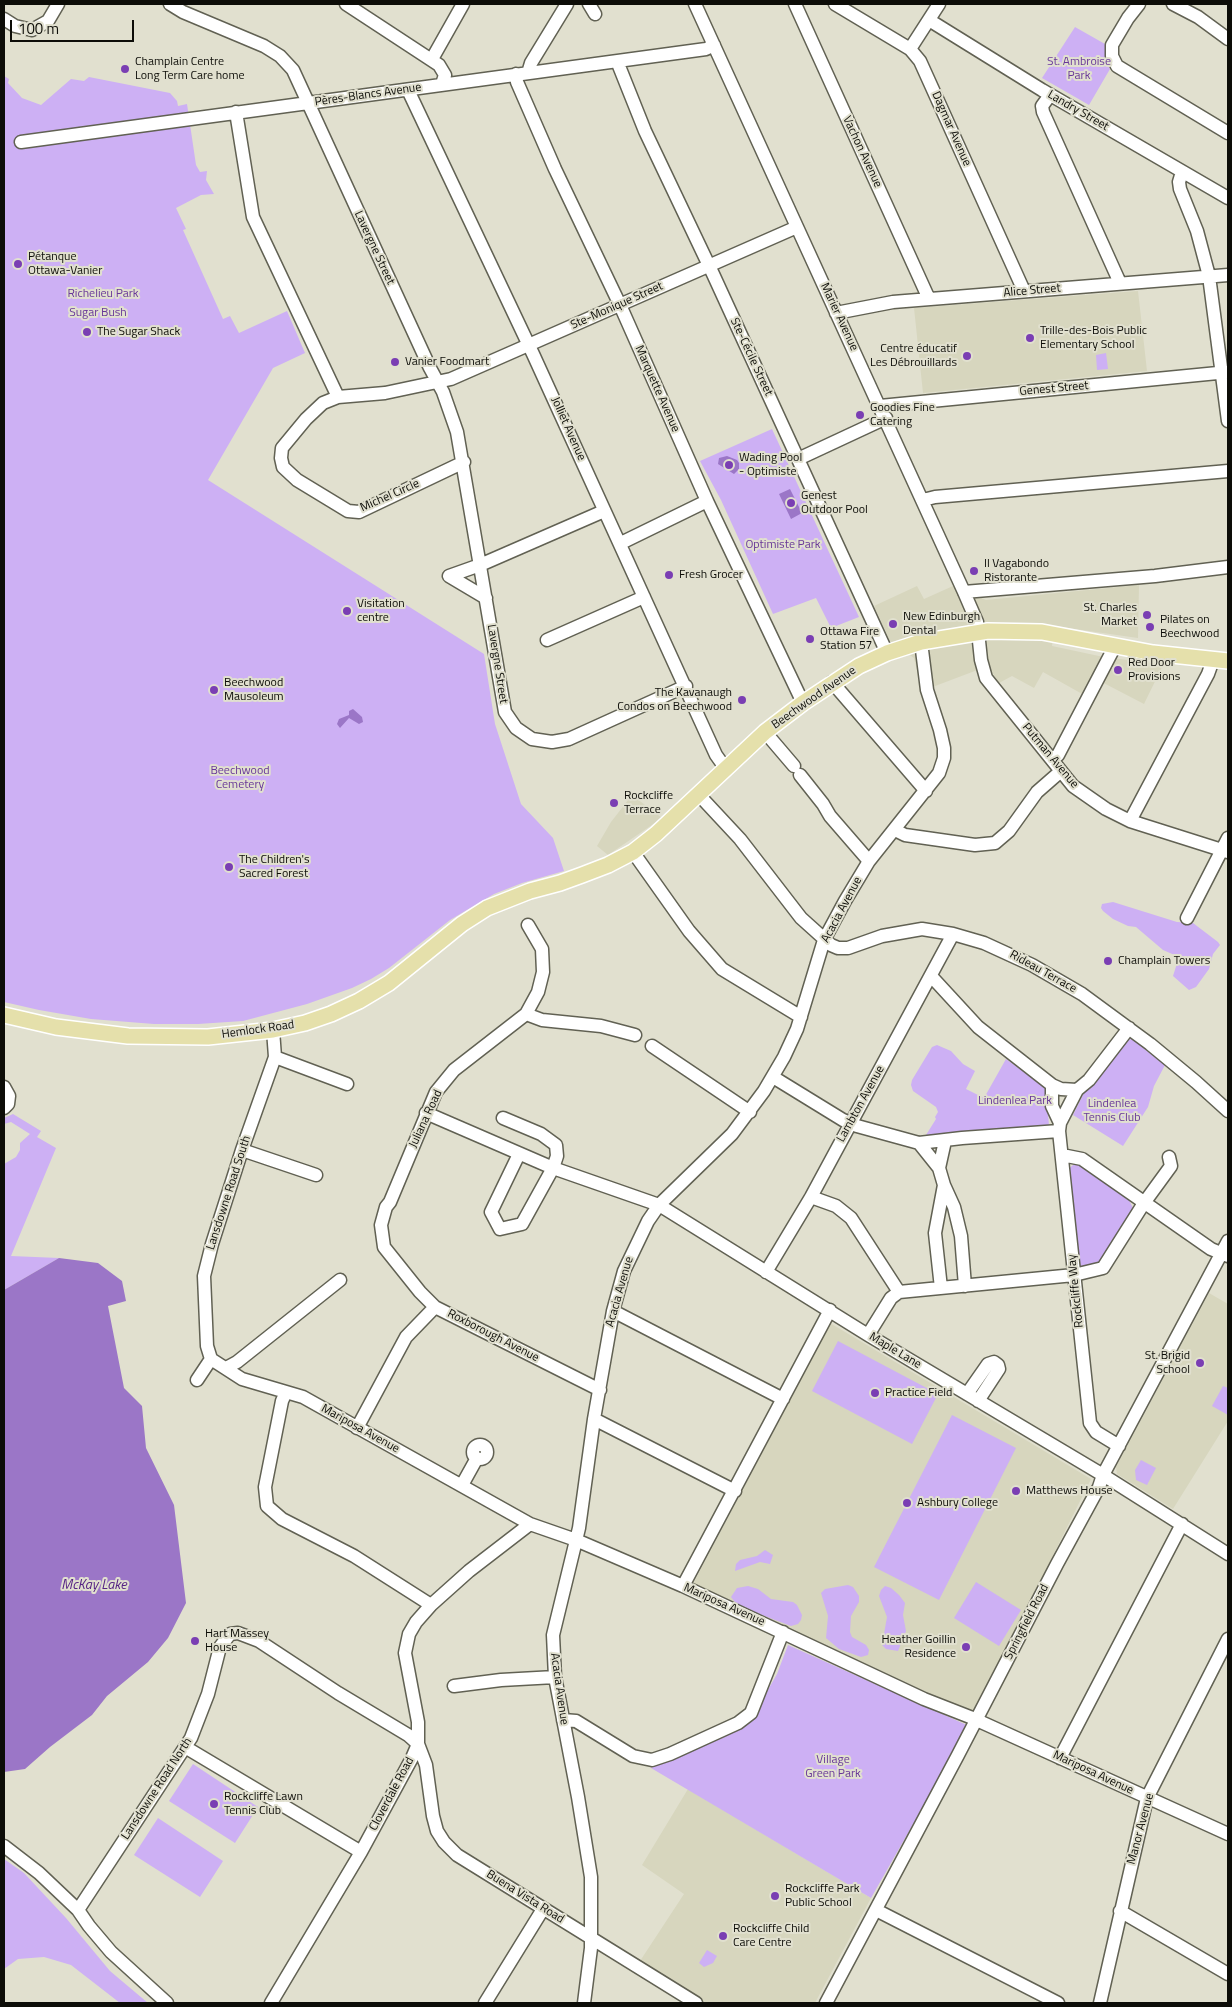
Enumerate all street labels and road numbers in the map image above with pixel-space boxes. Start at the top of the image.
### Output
street label: Pères-Blancs Avenue [314,80,422,110]
street label: Landry Street [1045,88,1111,134]
street label: Dagmar Avenue [928,89,974,169]
street label: Vachon Avenue [839,114,885,190]
street label: Lavergne Street [351,209,397,287]
street label: Ste-Monique Street [569,279,665,333]
street label: Marier Avenue [817,281,861,353]
street label: Alice Street [1003,281,1061,301]
street label: Ste-Cécile Street [727,316,775,398]
street label: Marquette Avenue [631,343,683,435]
street label: Genest Street [1019,379,1089,399]
street label: Jolliet Avenue [548,395,588,463]
street label: Michel Circle [358,477,422,515]
street label: Lavergne Street [484,623,510,705]
street label: Beechwood Avenue [769,664,859,732]
street label: Putman Avenue [1019,721,1081,791]
street label: Acacia Avenue [819,875,865,945]
street label: Rideau Terrace [1007,948,1079,996]
street label: Hemlock Road [221,1018,295,1042]
street label: Lambton Avenue [834,1063,888,1145]
street label: Juliana Road [406,1088,446,1150]
street label: Lansdowne Road South [204,1134,254,1252]
street label: Rockcliffe Way [1065,1254,1087,1328]
street label: Acacia Avenue [603,1255,637,1329]
street label: Roxborough Avenue [445,1307,541,1365]
street label: Maple Lane [866,1330,924,1372]
street label: Mariposa Avenue [318,1402,402,1456]
street label: Mariposa Avenue [681,1581,767,1629]
street label: Springfield Road [1002,1582,1052,1662]
street label: Acacia Avenue [547,1652,571,1726]
street label: Lansdowne Road North [119,1735,195,1843]
street label: Mariposa Avenue [1050,1748,1136,1798]
street label: Cloverdale Road [367,1755,417,1833]
street label: Manor Avenue [1125,1792,1157,1866]
street label: Buena Vista Road [483,1867,567,1927]

